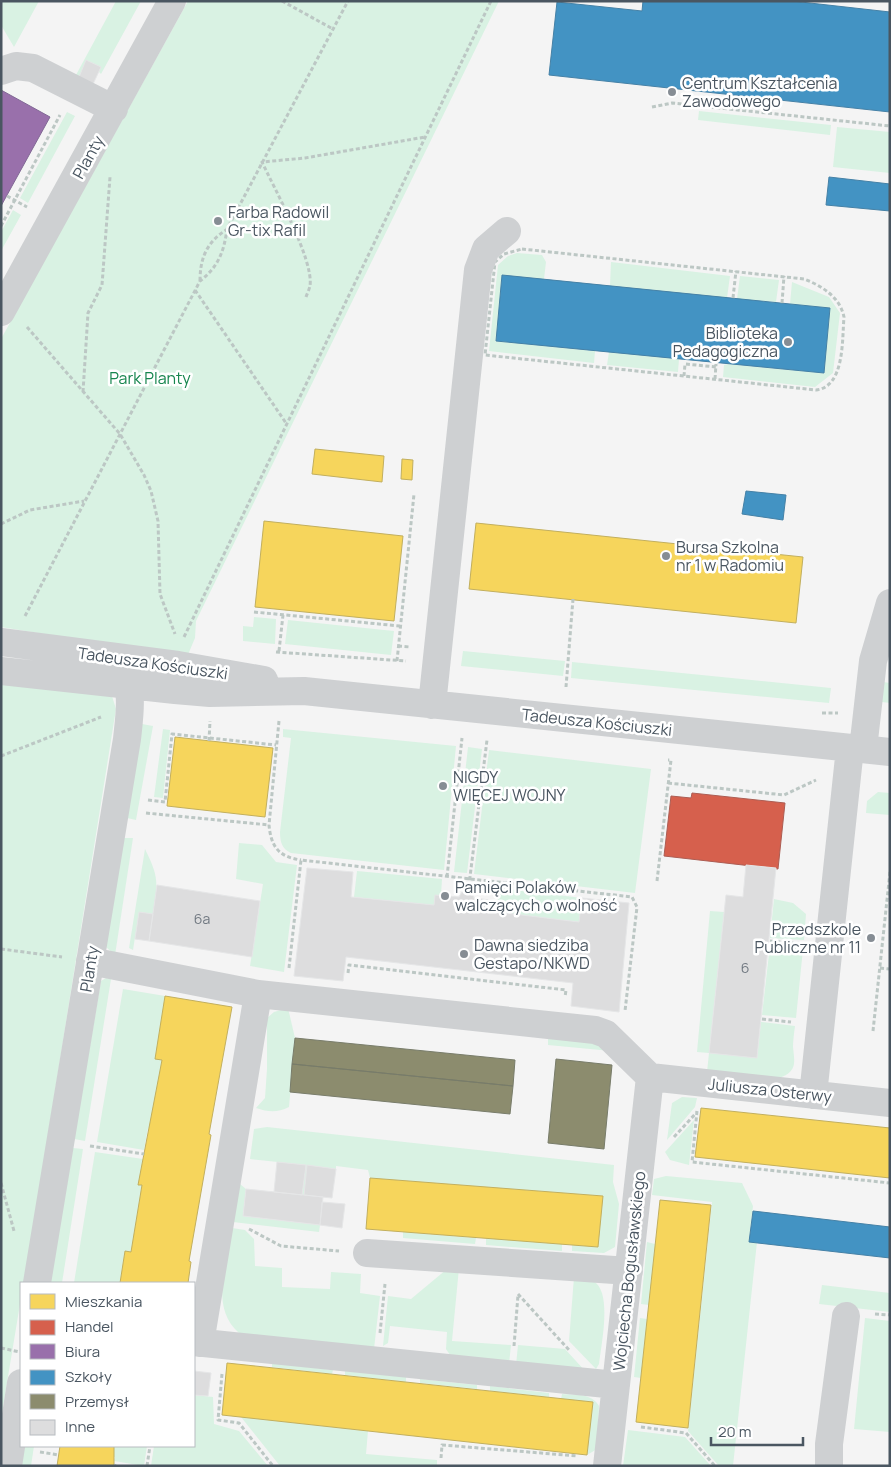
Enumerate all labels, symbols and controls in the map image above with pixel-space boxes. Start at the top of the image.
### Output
place label: Centrum Kształcenia Zawodowego [682,72,837,112]
marker: Centrum Kształcenia Zawodowego [666,86,678,98]
street label: Planty [67,131,109,183]
place label: Farba Radowil Gr-tix Rafil [228,201,329,241]
marker: Farba Radowil Gr-tix Rafil [212,215,224,227]
place label: Biblioteka Pedagogiczna [673,322,778,362]
marker: Biblioteka Pedagogiczna [782,336,794,348]
park label: Park Planty [109,367,191,389]
place label: Bursa Szkolna nr 1 w Radomiu [676,536,784,576]
marker: Bursa Szkolna nr 1 w Radomiu [660,550,672,562]
street label: Tadeusza Kościuszki [77,642,229,684]
street label: Tadeusza Kościuszki [521,703,673,741]
place label: NIGDY WIĘCEJ WOJNY [453,766,566,806]
marker: NIGDY WIĘCEJ WOJNY [437,780,449,792]
place label: Pamięci Polaków walczących o wolność [455,876,617,916]
marker: Pamięci Polaków walczących o wolność [439,890,451,902]
house number: 6a [194,909,210,928]
place label: Przedszkole Publiczne nr 11 [755,918,861,958]
marker: Przedszkole Publiczne nr 11 [865,932,877,944]
place label: Dawna siedziba Gestapo/NKWD [474,934,590,974]
street label: Planty [75,944,104,994]
marker: Dawna siedziba Gestapo/NKWD [458,948,470,960]
house number: 6 [741,958,749,977]
street label: Juliusza Osterwy [707,1073,833,1107]
street label: Wojciecha Bogusławskiego [608,1170,650,1372]
legend [20,1282,195,1447]
text: Mieszkania [65,1291,142,1312]
text: Handel [65,1316,114,1337]
text: Biura [65,1341,100,1362]
text: Szkoły [65,1366,112,1387]
text: Przemysł [65,1391,130,1412]
scale bar [711,1414,804,1446]
text: Inne [65,1416,95,1437]
text: 20 m [718,1421,751,1442]

